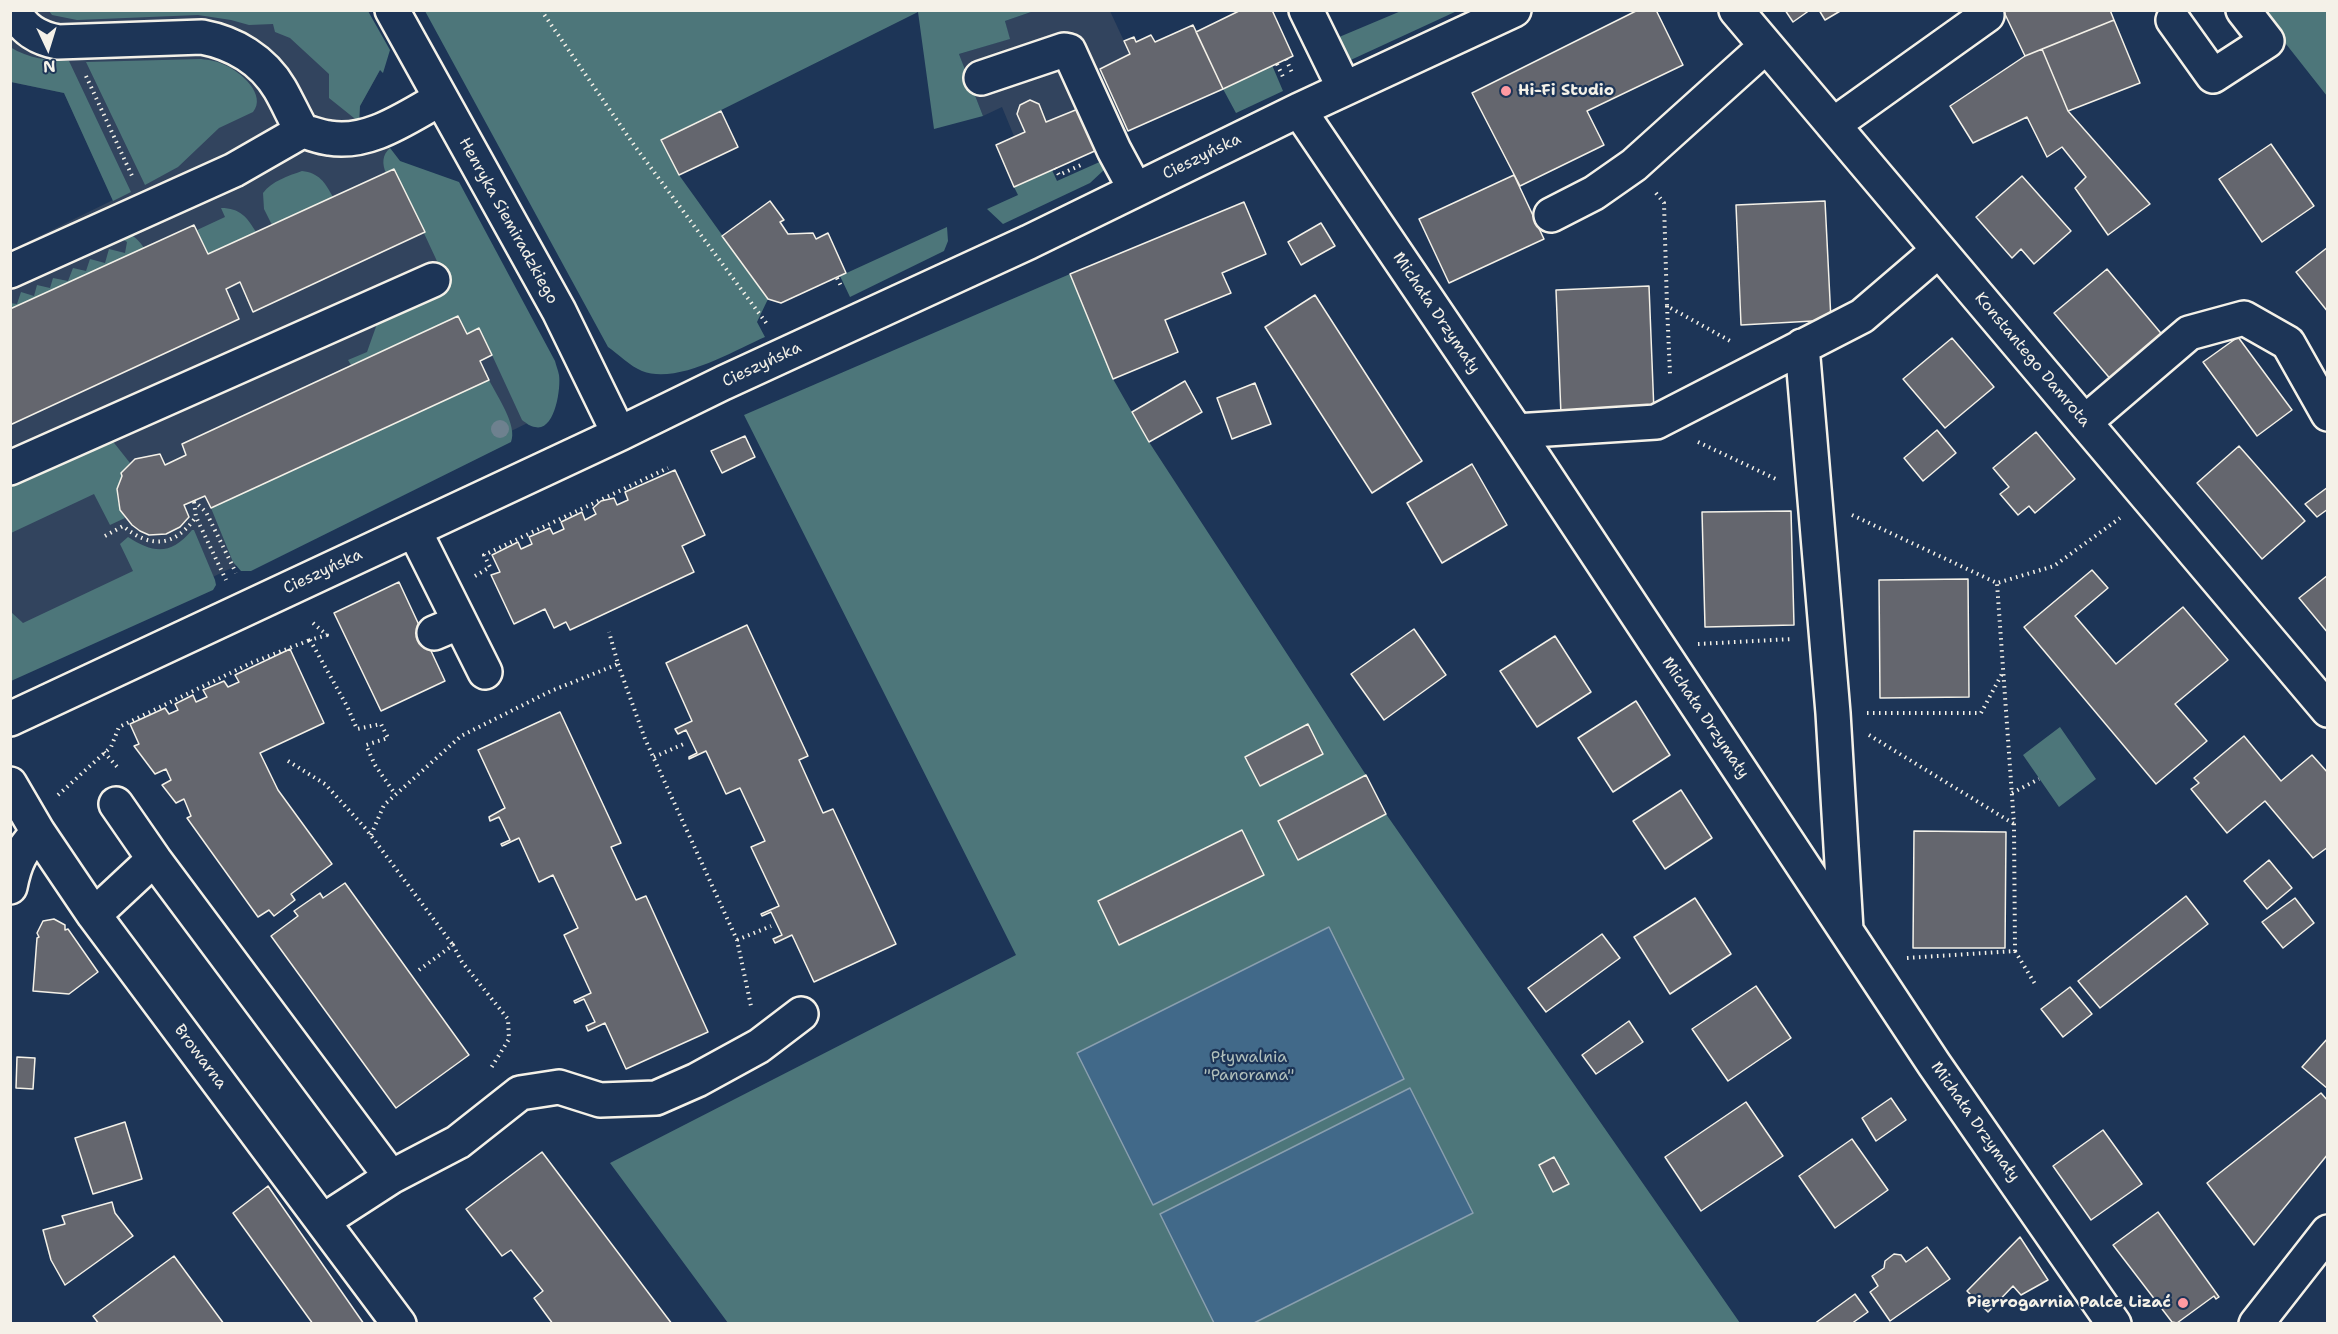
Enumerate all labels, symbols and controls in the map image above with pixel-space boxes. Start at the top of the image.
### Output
north arrow [18,18,78,78]
text: N [42,56,56,77]
place label: Hi-Fi Studio [1518,81,1614,101]
marker: Hi-Fi Studio [1499,84,1513,98]
street label: Cieszyńska [1160,130,1244,184]
street label: Henryka Siemiradzkiego [454,135,562,307]
street label: Michała Drzymały [1388,249,1484,377]
street label: Konstantego Damrota [1970,289,2094,431]
street label: Cieszyńska [720,338,804,392]
street label: Cieszyńska [281,545,365,599]
street label: Michała Drzymały [1657,654,1753,782]
street label: Browarna [170,1021,230,1093]
park label: Pływalnia "Panorama" [1204,1048,1294,1086]
street label: Michała Drzymały [1926,1058,2024,1186]
place label: Pierrogarnia Palce Lizać [1967,1293,2171,1313]
marker: Pierrogarnia Palce Lizać [2176,1296,2190,1310]

